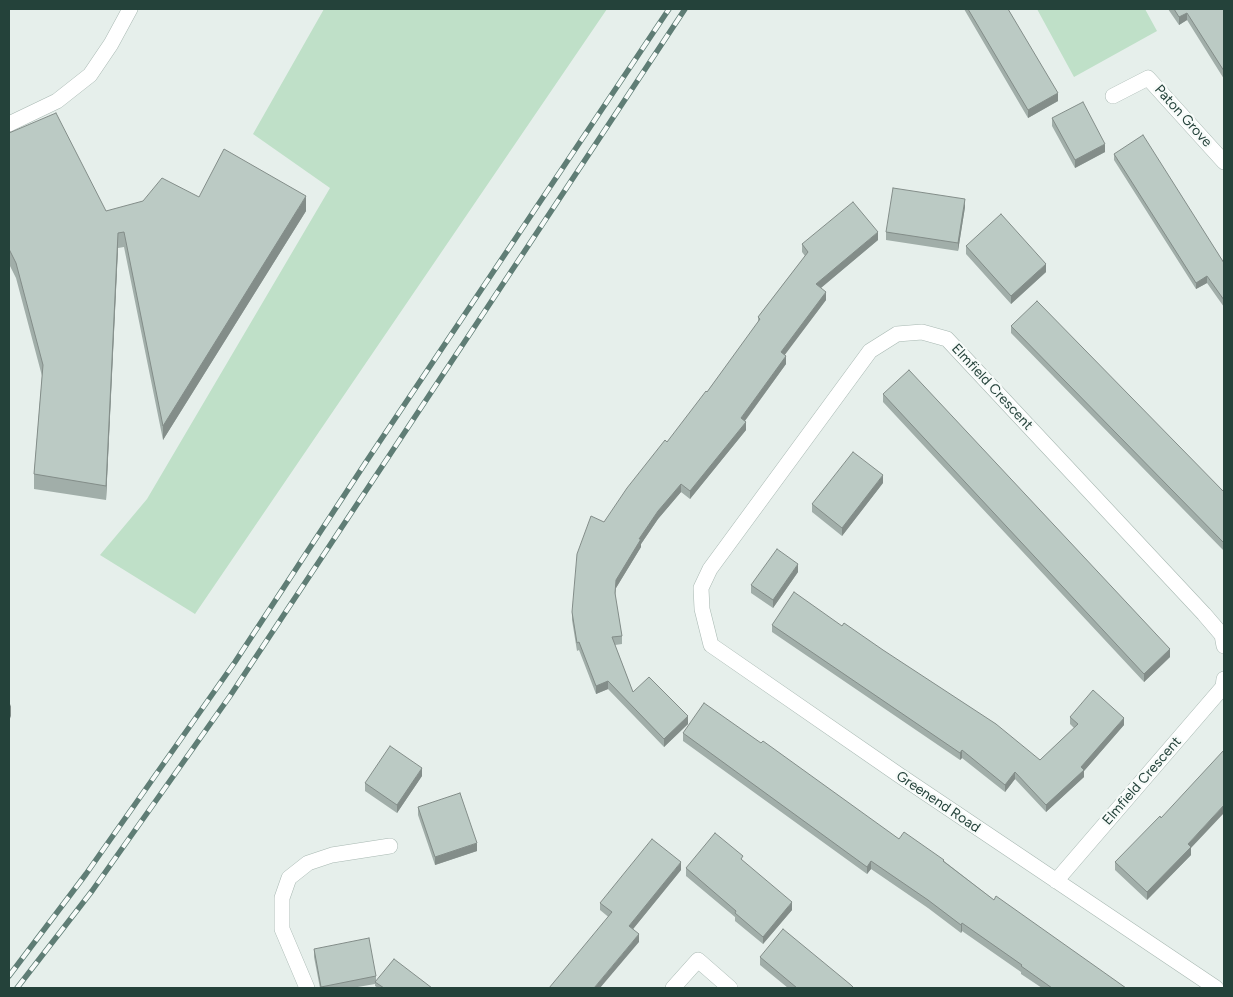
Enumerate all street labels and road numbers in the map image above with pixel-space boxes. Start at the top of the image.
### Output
street label: Paton Grove [1151,81,1215,151]
street label: Elmfield Crescent [948,341,1036,433]
street label: Elmfield Crescent [1099,733,1185,829]
street label: Greenend Road [893,768,983,836]

